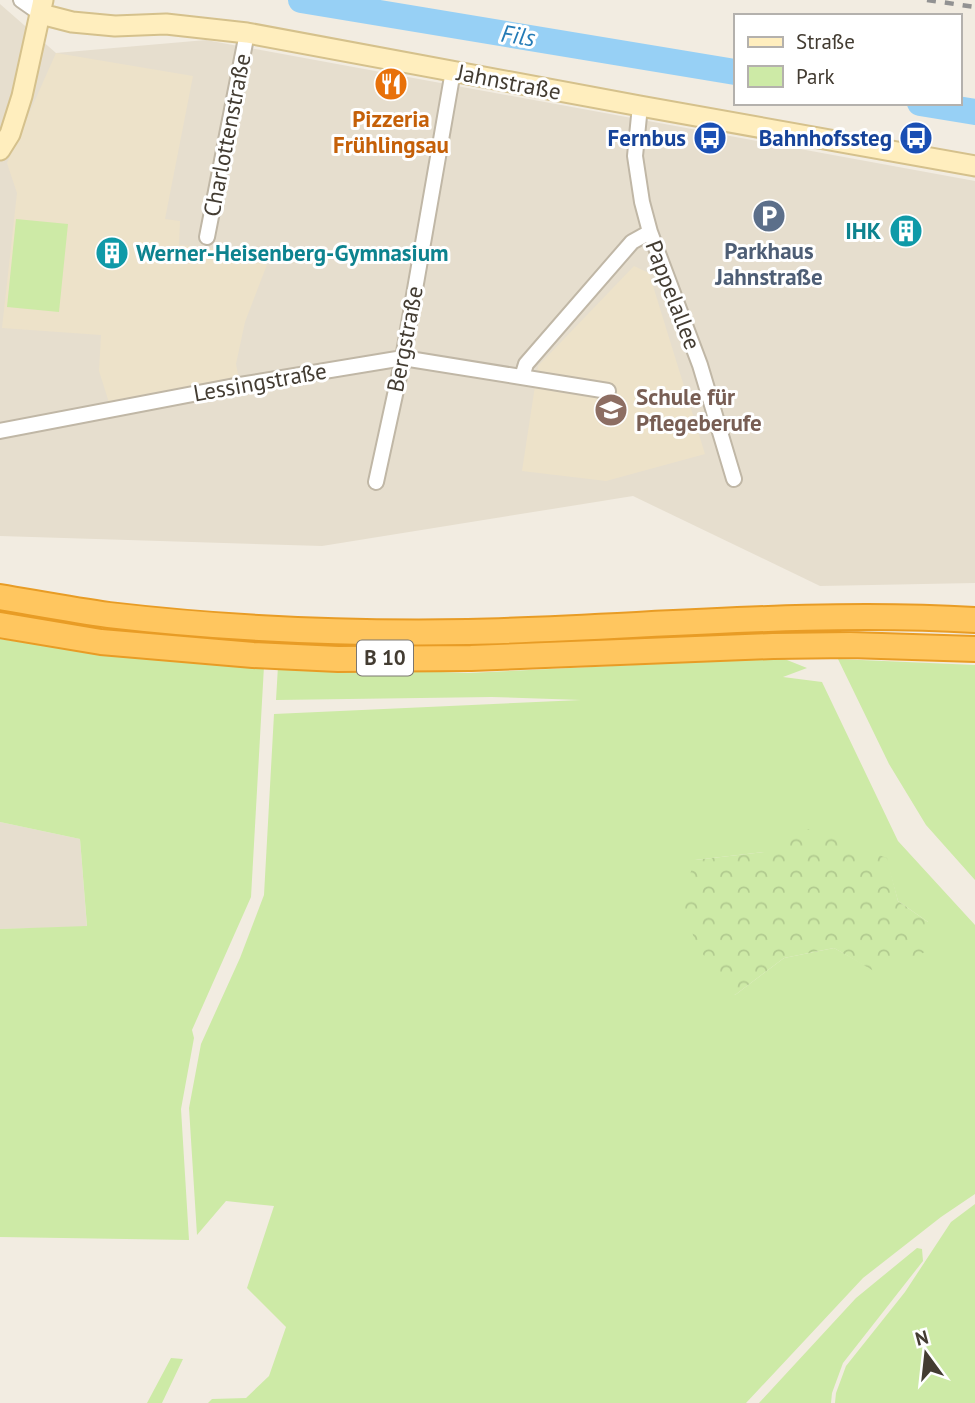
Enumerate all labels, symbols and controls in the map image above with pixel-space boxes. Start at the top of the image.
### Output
legend [734,14,961,105]
water label: Fils [499,18,538,54]
text: Straße [796,28,855,55]
street label: Charlottenstraße [196,51,257,219]
street label: Jahnstraße [454,57,564,106]
text: Park [796,63,835,90]
restaurant icon: Pizzeria Frühlingsau [372,65,410,103]
place label: Pizzeria Frühlingsau [333,104,449,159]
bus stop icon: Fernbus [691,119,729,157]
bus stop icon: Bahnhofssteg [897,119,935,157]
place label: Fernbus [608,123,686,152]
place label: Bahnhofssteg [759,123,892,152]
parking icon: Parkhaus Jahnstraße [750,197,788,235]
building icon: IHK [887,212,925,250]
place label: IHK [845,216,881,245]
building icon: Werner-Heisenberg-Gymnasium [93,234,131,272]
street label: Pappelallee [639,236,708,354]
place label: Parkhaus Jahnstraße [714,236,823,291]
place label: Werner-Heisenberg-Gymnasium [136,238,449,267]
street label: Bergstraße [380,283,429,394]
street label: Lessingstraße [191,356,329,407]
place label: Schule für Pflegeberufe [636,382,762,437]
school or university icon: Schule für Pflegeberufe [592,391,630,429]
road number: B 10 [357,640,413,676]
north arrow [891,1319,961,1389]
text: N [912,1324,931,1351]

